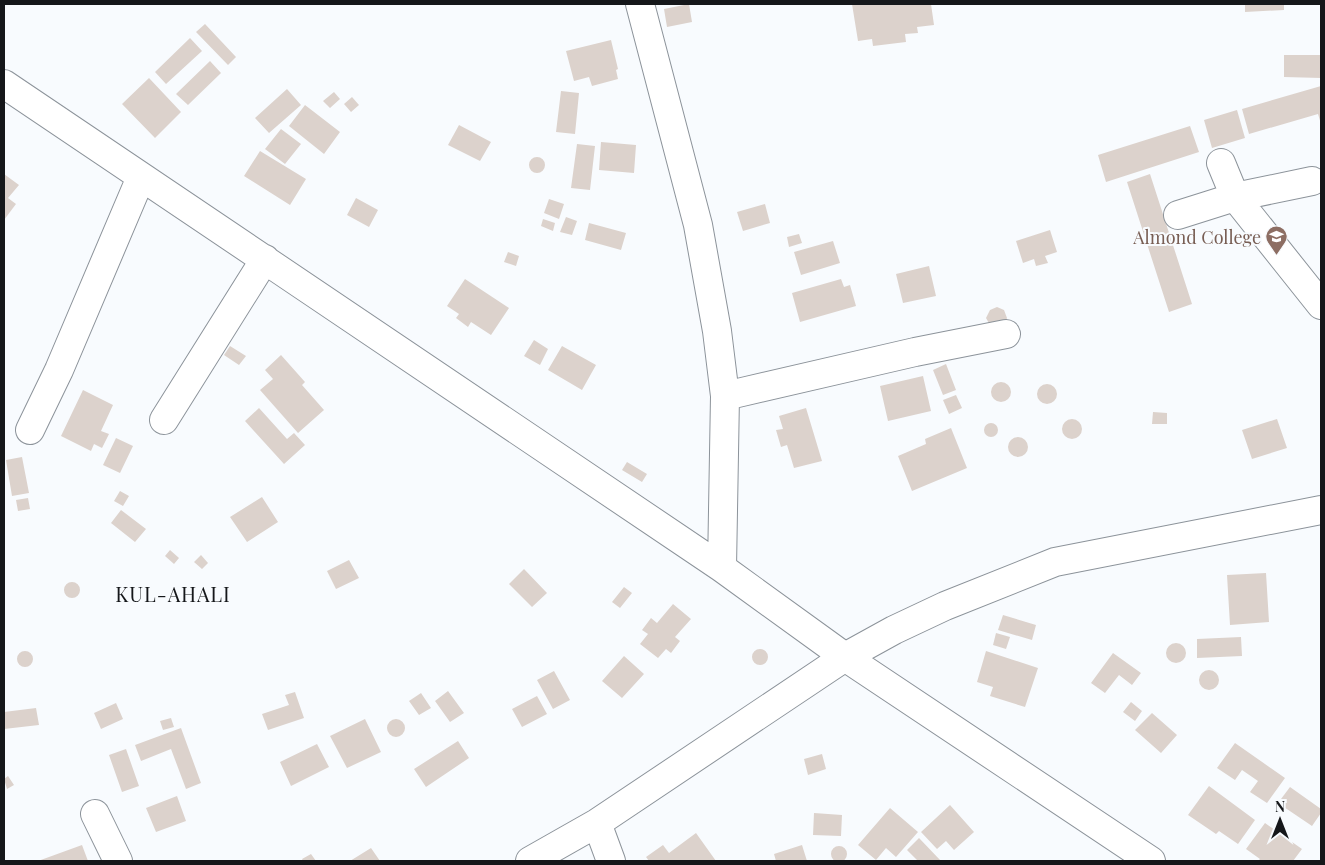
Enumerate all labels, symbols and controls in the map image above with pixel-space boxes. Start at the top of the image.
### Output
place label: Almond College [1132,225,1261,249]
school or university icon: Almond College [1265,225,1289,256]
district label: KUL-AHALI [115,580,231,607]
north arrow [1255,795,1305,845]
text: N [1275,797,1285,816]

